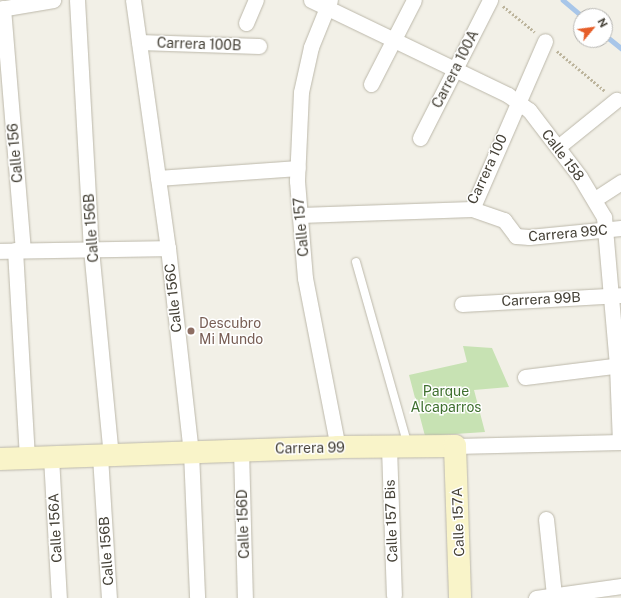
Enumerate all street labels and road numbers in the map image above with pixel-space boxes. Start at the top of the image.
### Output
street label: Carrera 100A [428,27,482,111]
street label: Carrera 100B [156,34,242,54]
street label: Calle 156 [4,122,26,184]
street label: Calle 158 [538,126,588,184]
street label: Carrera 100 [464,131,510,207]
street label: Calle 156B [80,193,102,263]
street label: Calle 157 [290,197,312,257]
street label: Carrera 99C [528,221,608,245]
street label: Calle 156C [161,263,185,333]
street label: Carrera 99B [501,289,581,309]
street label: Carrera 99 [275,439,345,457]
street label: Calle 157 Bis [381,479,401,563]
street label: Calle 157A [448,487,468,557]
street label: Calle 156D [233,489,253,559]
street label: Calle 156A [45,493,65,563]
street label: Calle 156B [95,516,117,586]

